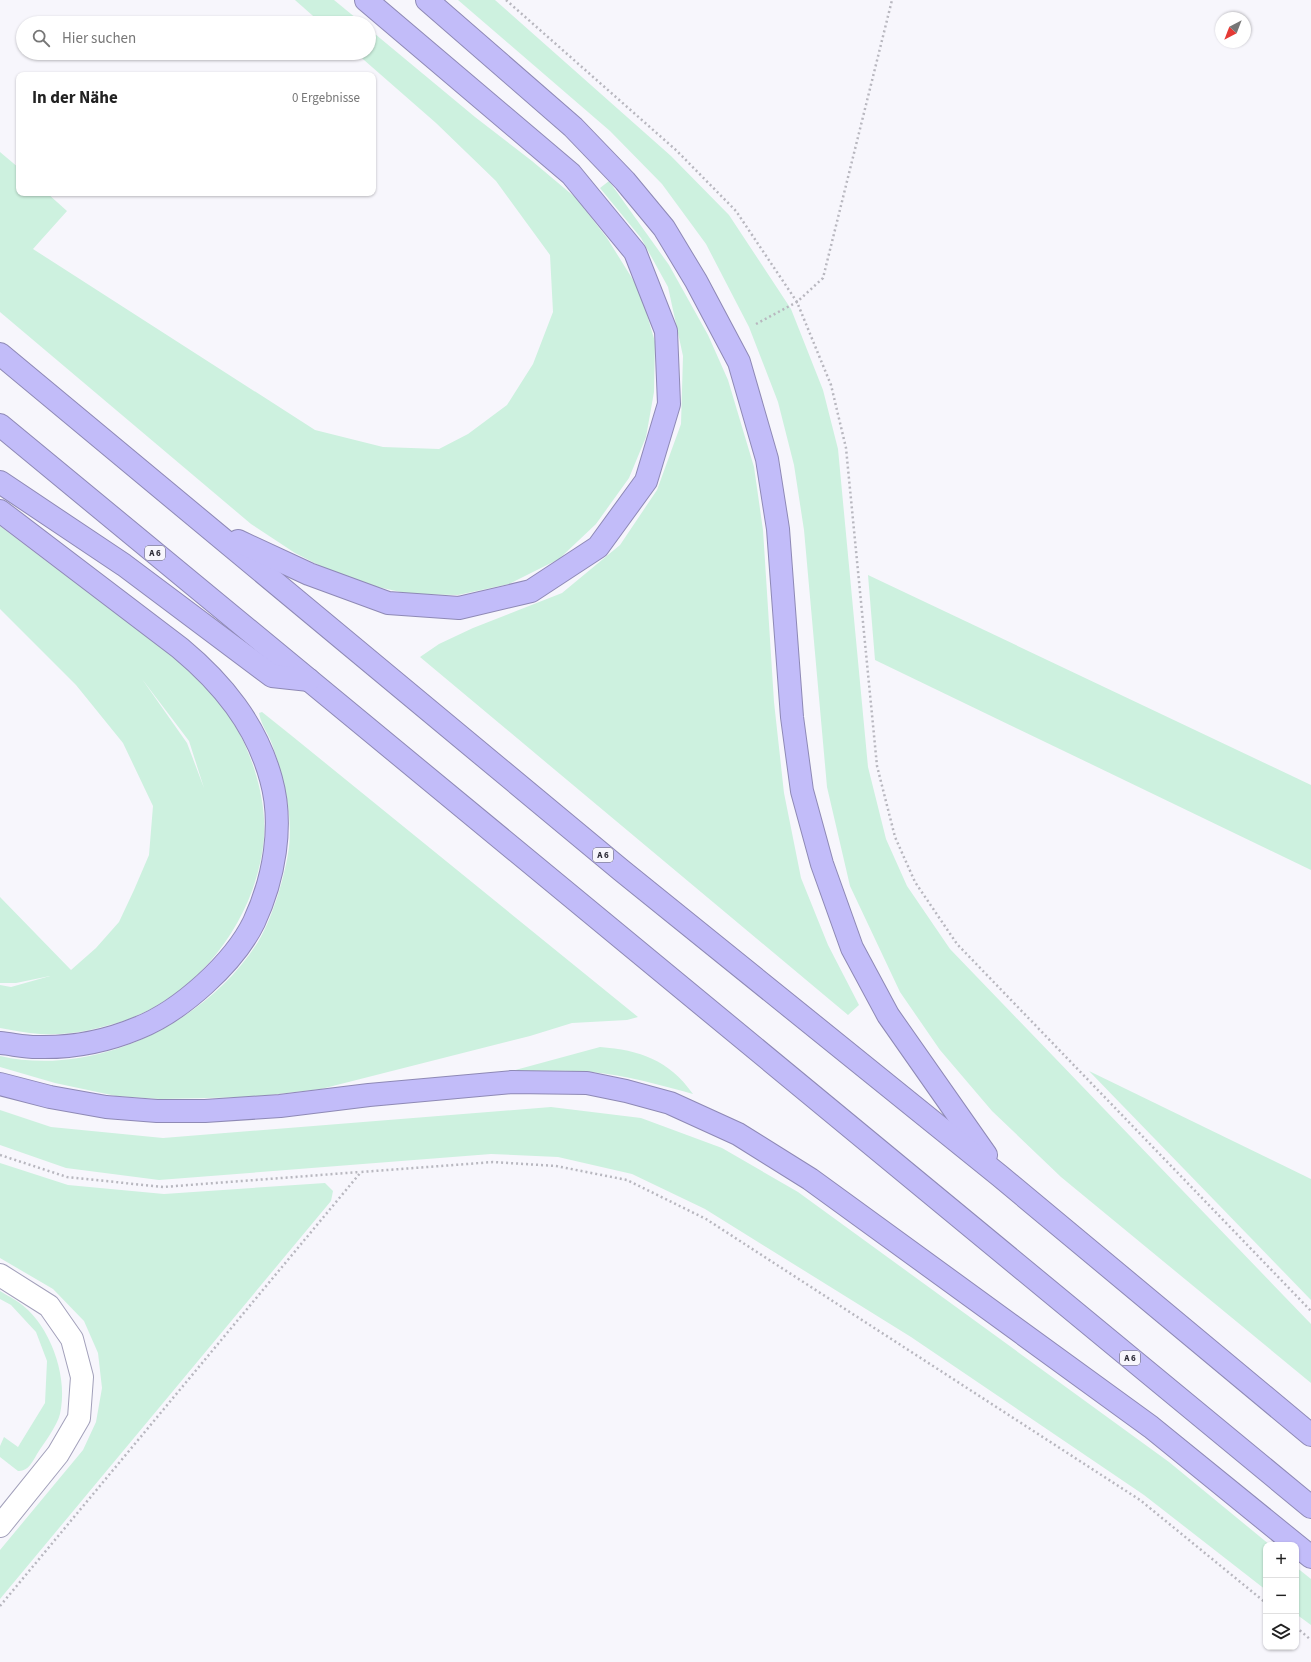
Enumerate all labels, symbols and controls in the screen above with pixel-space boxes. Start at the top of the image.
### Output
north arrow [1215,12,1251,48]
search box [16,16,376,60]
icon: search [30,27,52,49]
text: Hier suchen [62,28,136,49]
text: In der Nähe [32,86,118,110]
text: 0 Ergebnisse [292,89,360,107]
road number: A 6 [145,546,165,560]
road number: A 6 [593,848,613,862]
road number: A 6 [1120,1351,1140,1365]
map controls [1263,1542,1299,1650]
button: + [1263,1542,1299,1578]
button: − [1263,1578,1299,1614]
button: layers [1263,1614,1299,1650]

